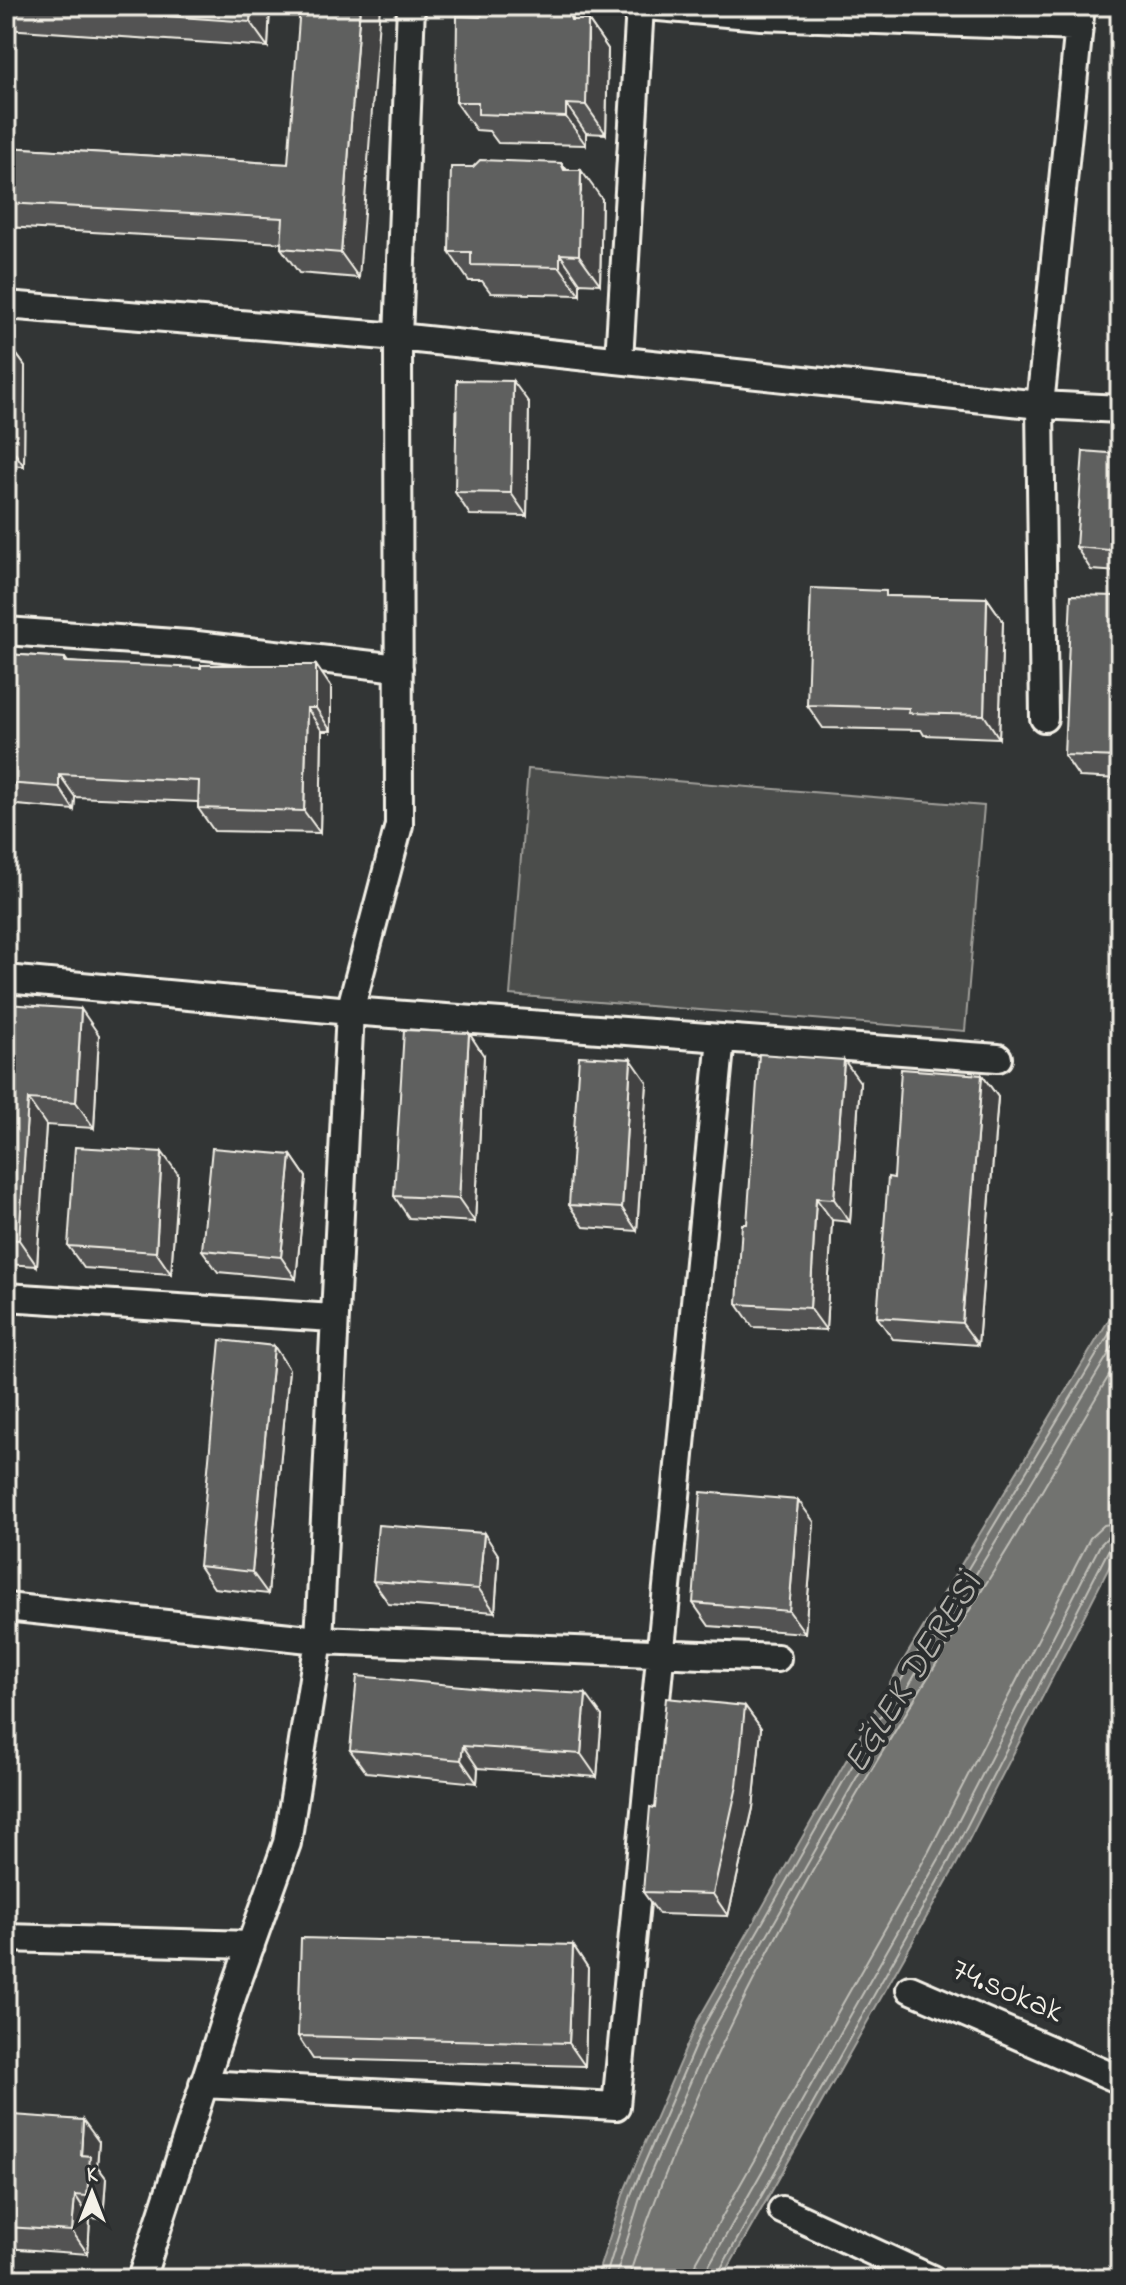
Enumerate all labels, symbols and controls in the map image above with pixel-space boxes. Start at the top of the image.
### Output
water label: EĞLEK DERESİ [831,1562,998,1785]
street label: 74.sokak [943,1946,1071,2038]
north arrow [52,2153,132,2233]
text: K [87,2160,99,2192]

